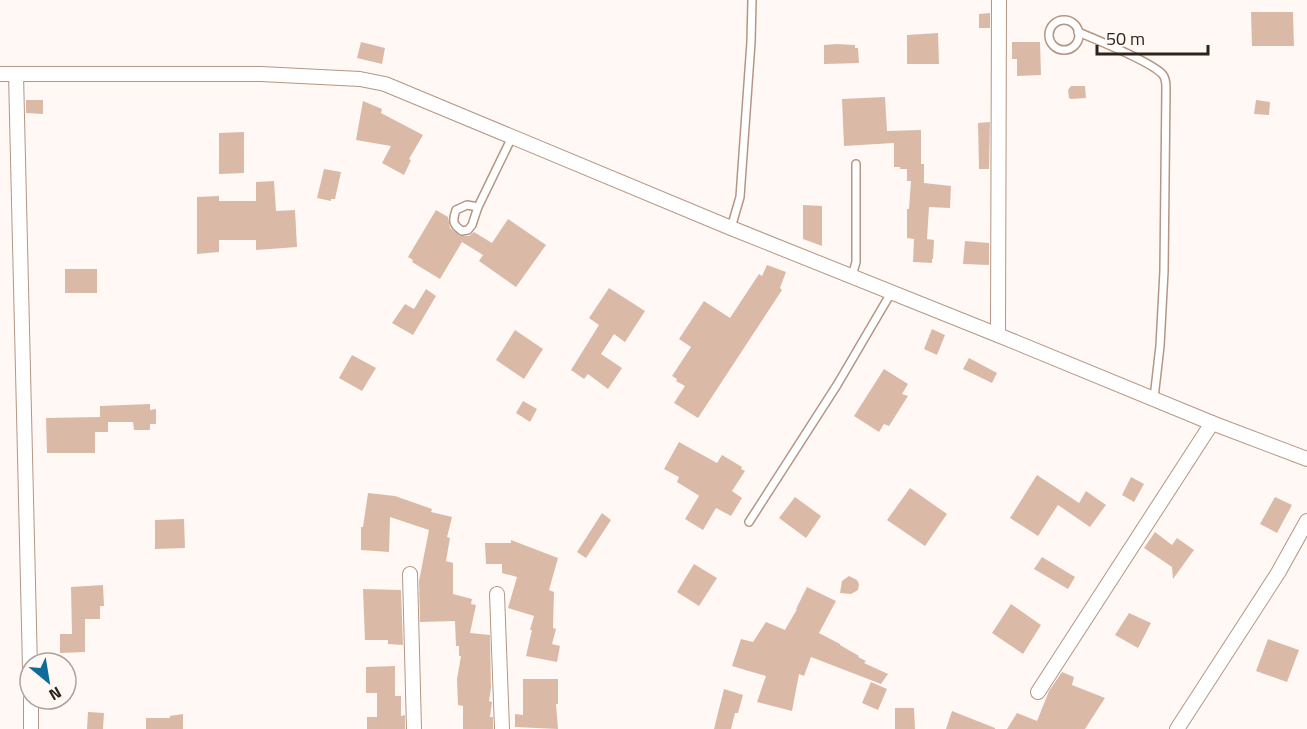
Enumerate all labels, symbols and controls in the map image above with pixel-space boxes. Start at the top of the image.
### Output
scale bar [1097,18,1208,56]
text: 50 m [1106,25,1145,52]
north arrow [18,651,78,711]
text: N [45,681,66,707]

